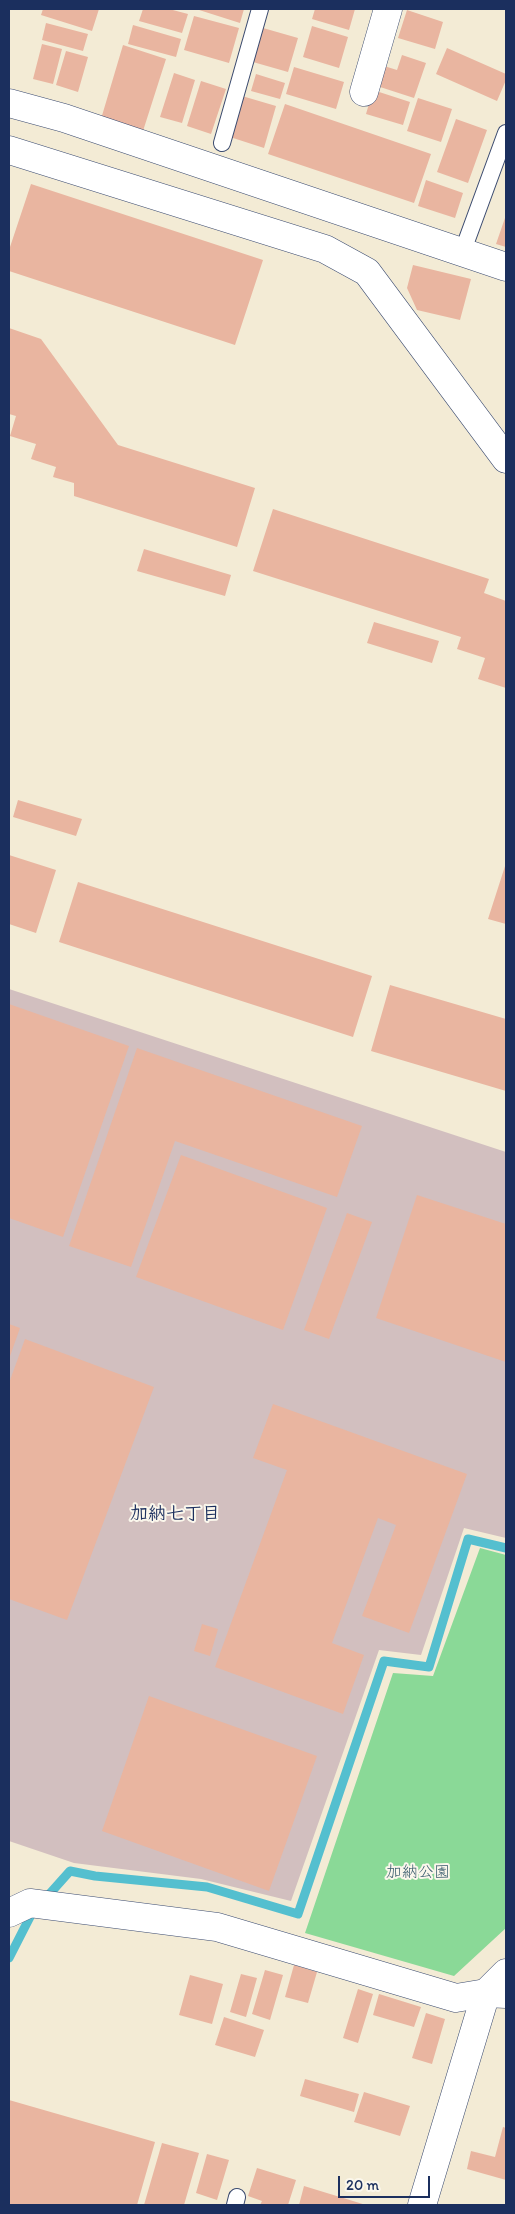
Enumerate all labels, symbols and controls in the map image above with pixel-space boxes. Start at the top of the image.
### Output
district label: 加納七丁目 [130,1503,220,1525]
park label: 加納公園 [386,1863,450,1883]
scale bar [340,2166,432,2198]
text: 20 m [346,2176,379,2194]

